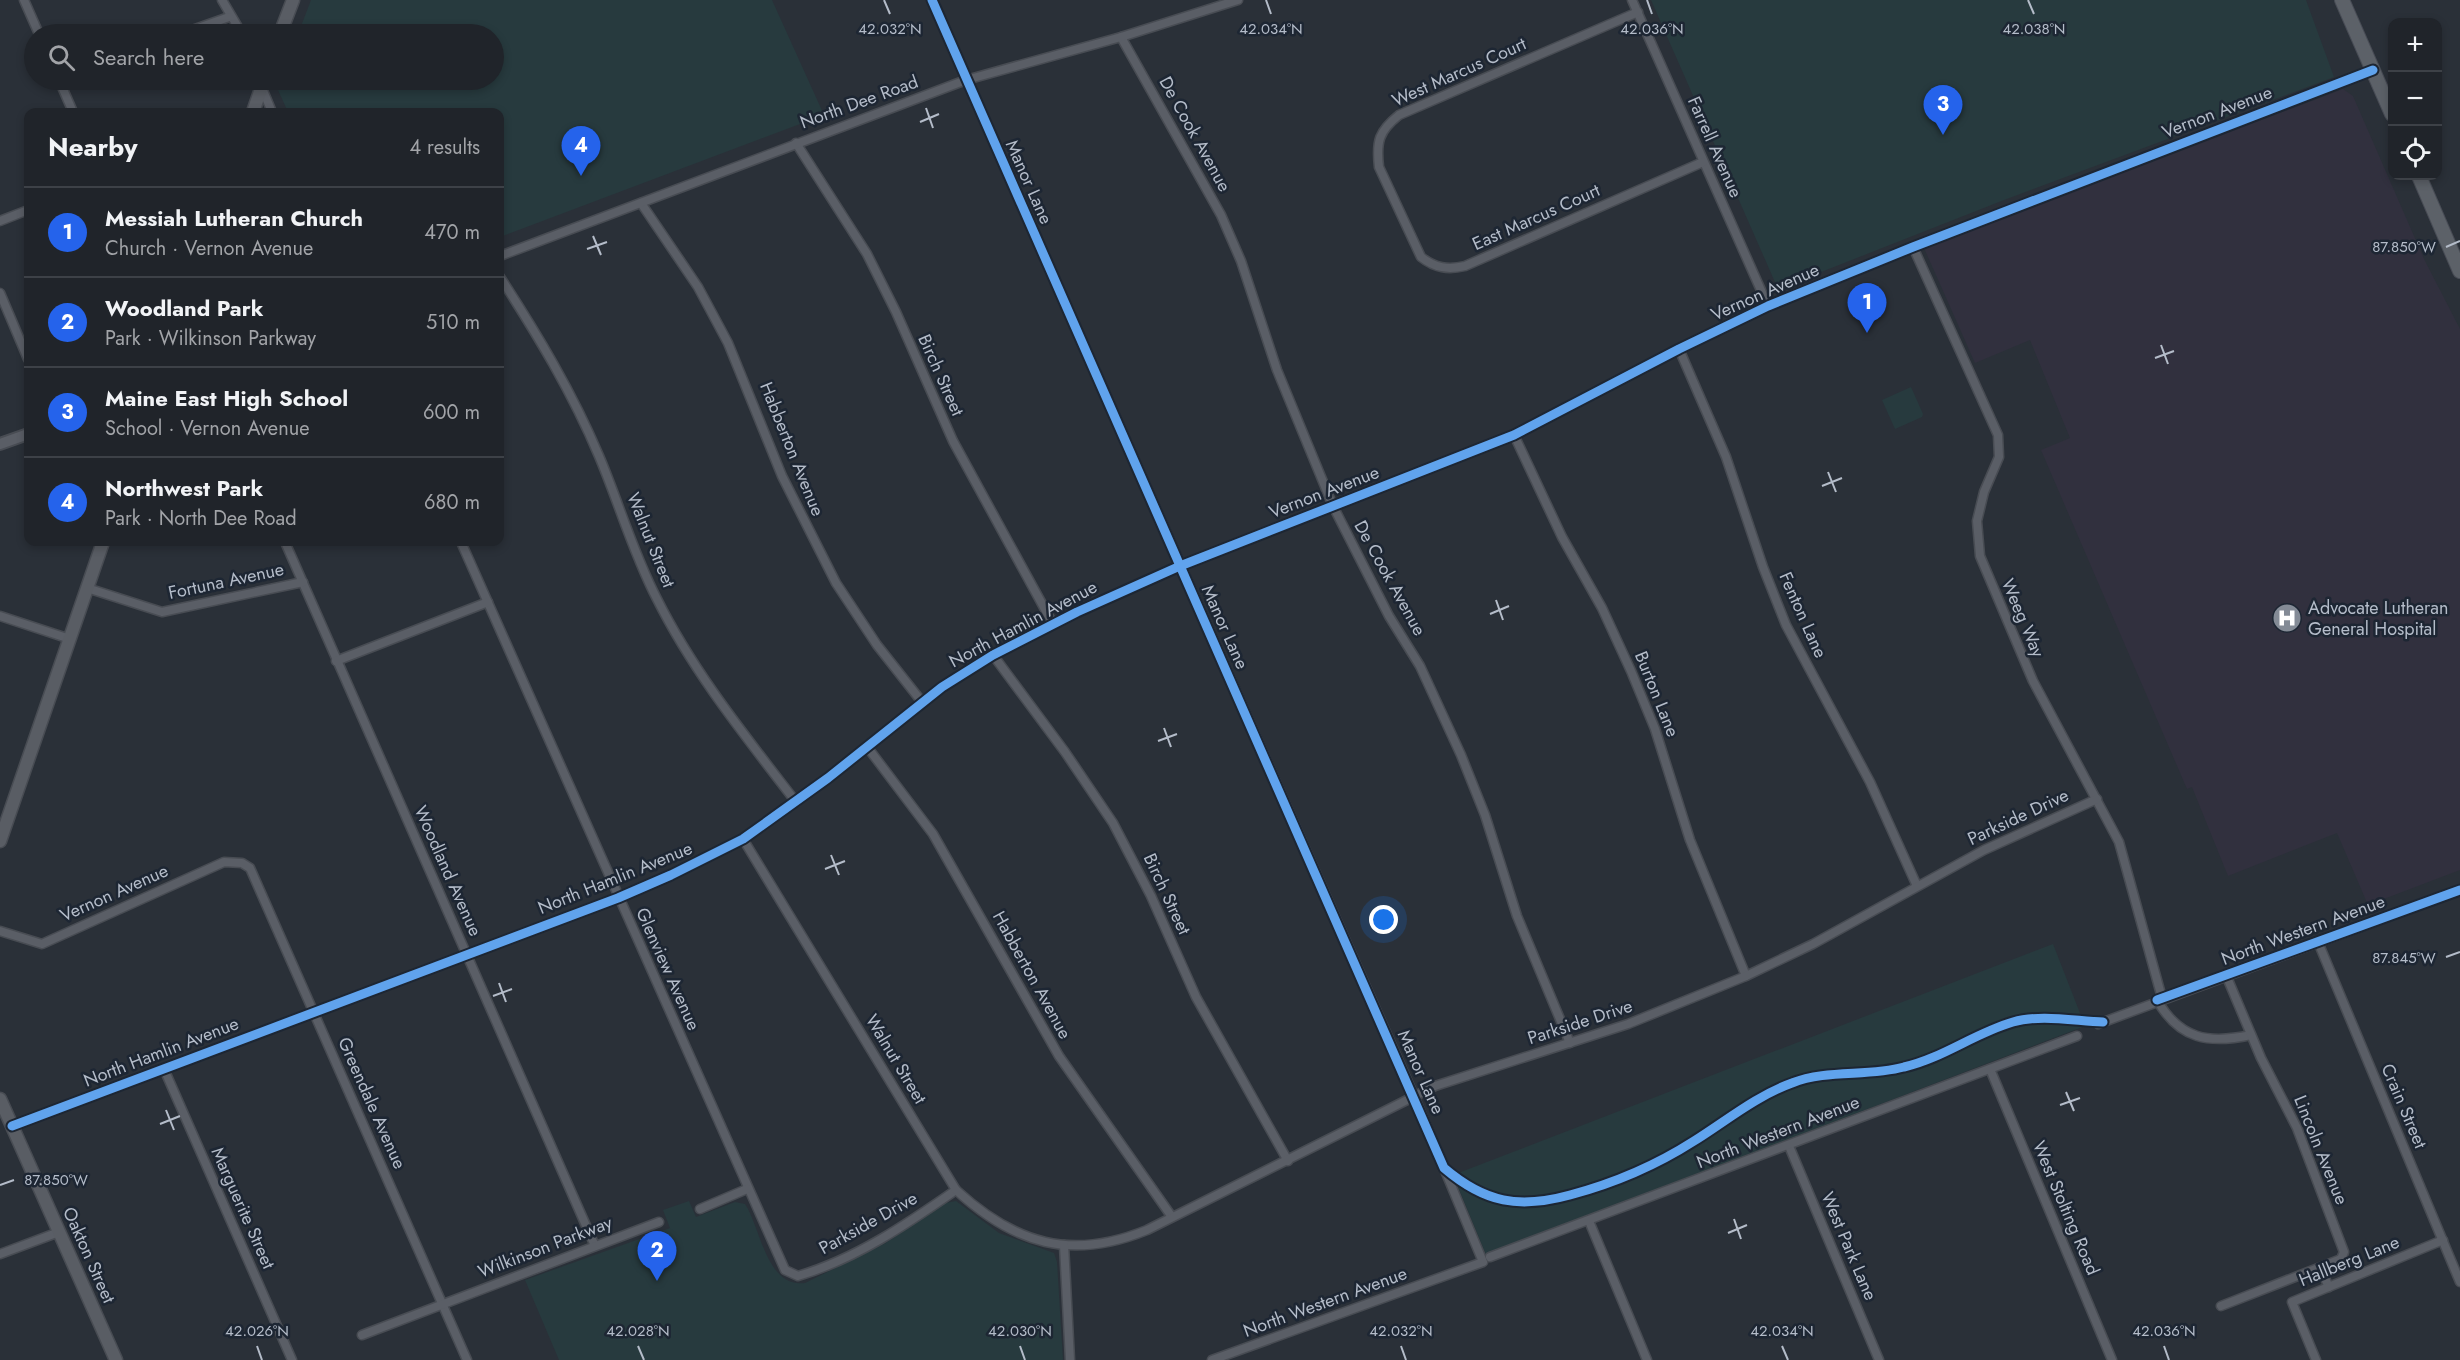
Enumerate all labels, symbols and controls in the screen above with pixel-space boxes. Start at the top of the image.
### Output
text: 42.032°N [858,18,922,40]
text: 42.034°N [1239,18,1303,40]
text: 42.036°N [1620,18,1684,40]
text: 42.038°N [2003,18,2065,40]
map controls [2388,18,2442,180]
button: + [2388,18,2442,72]
search box [24,24,504,90]
street label: West Marcus Court [1388,30,1531,113]
icon: search [45,41,78,74]
text: Search here [93,41,204,73]
street label: North Dee Road [796,69,922,135]
street label: De Cook Avenue [1153,72,1237,196]
button: − [2388,72,2442,126]
street label: Vernon Avenue [2158,79,2276,145]
pin: 3 [1924,86,1962,135]
street label: Farrell Avenue [1681,92,1749,202]
pin: 4 [562,126,600,176]
button: locate [2388,126,2442,180]
text: Nearby [48,128,137,166]
text: 4 results [409,133,480,162]
street label: Manor Lane [999,136,1059,228]
street label: East Marcus Court [1468,177,1605,257]
text: Messiah Lutheran Church [105,202,363,234]
text: 1 [62,218,73,247]
text: 470 m [424,218,480,247]
text: Church · Vernon Avenue [105,234,313,263]
text: 87.850°W [2372,236,2436,258]
street label: Vernon Avenue [1707,257,1823,327]
pin: 1 [1848,284,1886,333]
text: Woodland Park [105,292,263,324]
text: 2 [61,308,74,337]
text: 510 m [426,308,480,337]
text: Park · Wilkinson Parkway [105,324,316,353]
street label: Birch Street [911,330,971,421]
street label: Habberton Avenue [753,378,831,520]
text: Maine East High School [105,382,348,414]
text: 3 [61,398,74,427]
text: 600 m [423,398,480,427]
text: School · Vernon Avenue [105,414,309,443]
street label: Vernon Avenue [1265,459,1383,525]
text: Northwest Park [105,472,263,504]
text: 4 [61,488,74,517]
text: 680 m [424,488,480,517]
street label: Walnut Street [620,489,682,592]
text: Park · North Dee Road [105,504,297,533]
street label: De Cook Avenue [1348,516,1432,640]
street label: Fortuna Avenue [166,556,286,606]
street label: Fenton Lane [1772,568,1834,662]
street label: North Hamlin Avenue [944,574,1102,674]
street label: Weeg Way [1995,575,2051,661]
street label: Manor Lane [1195,581,1255,673]
place label: Advocate Lutheran General Hospital [2308,595,2448,642]
hospital icon: Advocate Lutheran General Hospital [2271,602,2303,634]
street label: Burton Lane [1628,647,1686,741]
street label: Parkside Drive [1963,782,2073,852]
street label: Woodland Avenue [408,802,488,940]
street label: North Hamlin Avenue [534,835,696,921]
street label: Birch Street [1137,849,1197,940]
street label: Vernon Avenue [56,858,172,928]
street label: North Western Avenue [2217,888,2389,972]
street label: Glenview Avenue [629,903,707,1035]
your location [1369,905,1398,934]
street label: Habberton Avenue [986,906,1078,1044]
text: 87.845°W [2372,947,2436,969]
street label: Parkside Drive [1524,993,1636,1051]
street label: Walnut Street [859,1009,933,1109]
street label: North Hamlin Avenue [80,1010,242,1094]
street label: Manor Lane [1391,1026,1451,1118]
street label: Greendale Avenue [331,1033,413,1173]
street label: Crain Street [2375,1060,2434,1153]
street label: North Western Avenue [1693,1089,1863,1175]
street label: Lincoln Avenue [2287,1091,2355,1209]
street label: West Stolting Road [2026,1137,2106,1279]
street label: Marguerite Street [204,1143,282,1274]
text: 87.850°W [24,1169,88,1191]
street label: Parkside Drive [814,1185,922,1261]
street label: West Park Lane [1814,1188,1884,1304]
street label: Oakton Street [56,1203,122,1308]
street label: Wilkinson Parkway [474,1209,616,1285]
street label: Hallberg Lane [2295,1229,2403,1293]
pin: 2 [638,1232,676,1281]
street label: North Western Avenue [1239,1260,1411,1344]
text: 42.026°N [225,1320,289,1342]
text: 42.028°N [606,1320,670,1342]
text: 42.030°N [988,1320,1052,1342]
text: 42.032°N [1369,1320,1433,1342]
text: 42.034°N [1750,1320,1814,1342]
text: 42.036°N [2132,1320,2196,1342]

